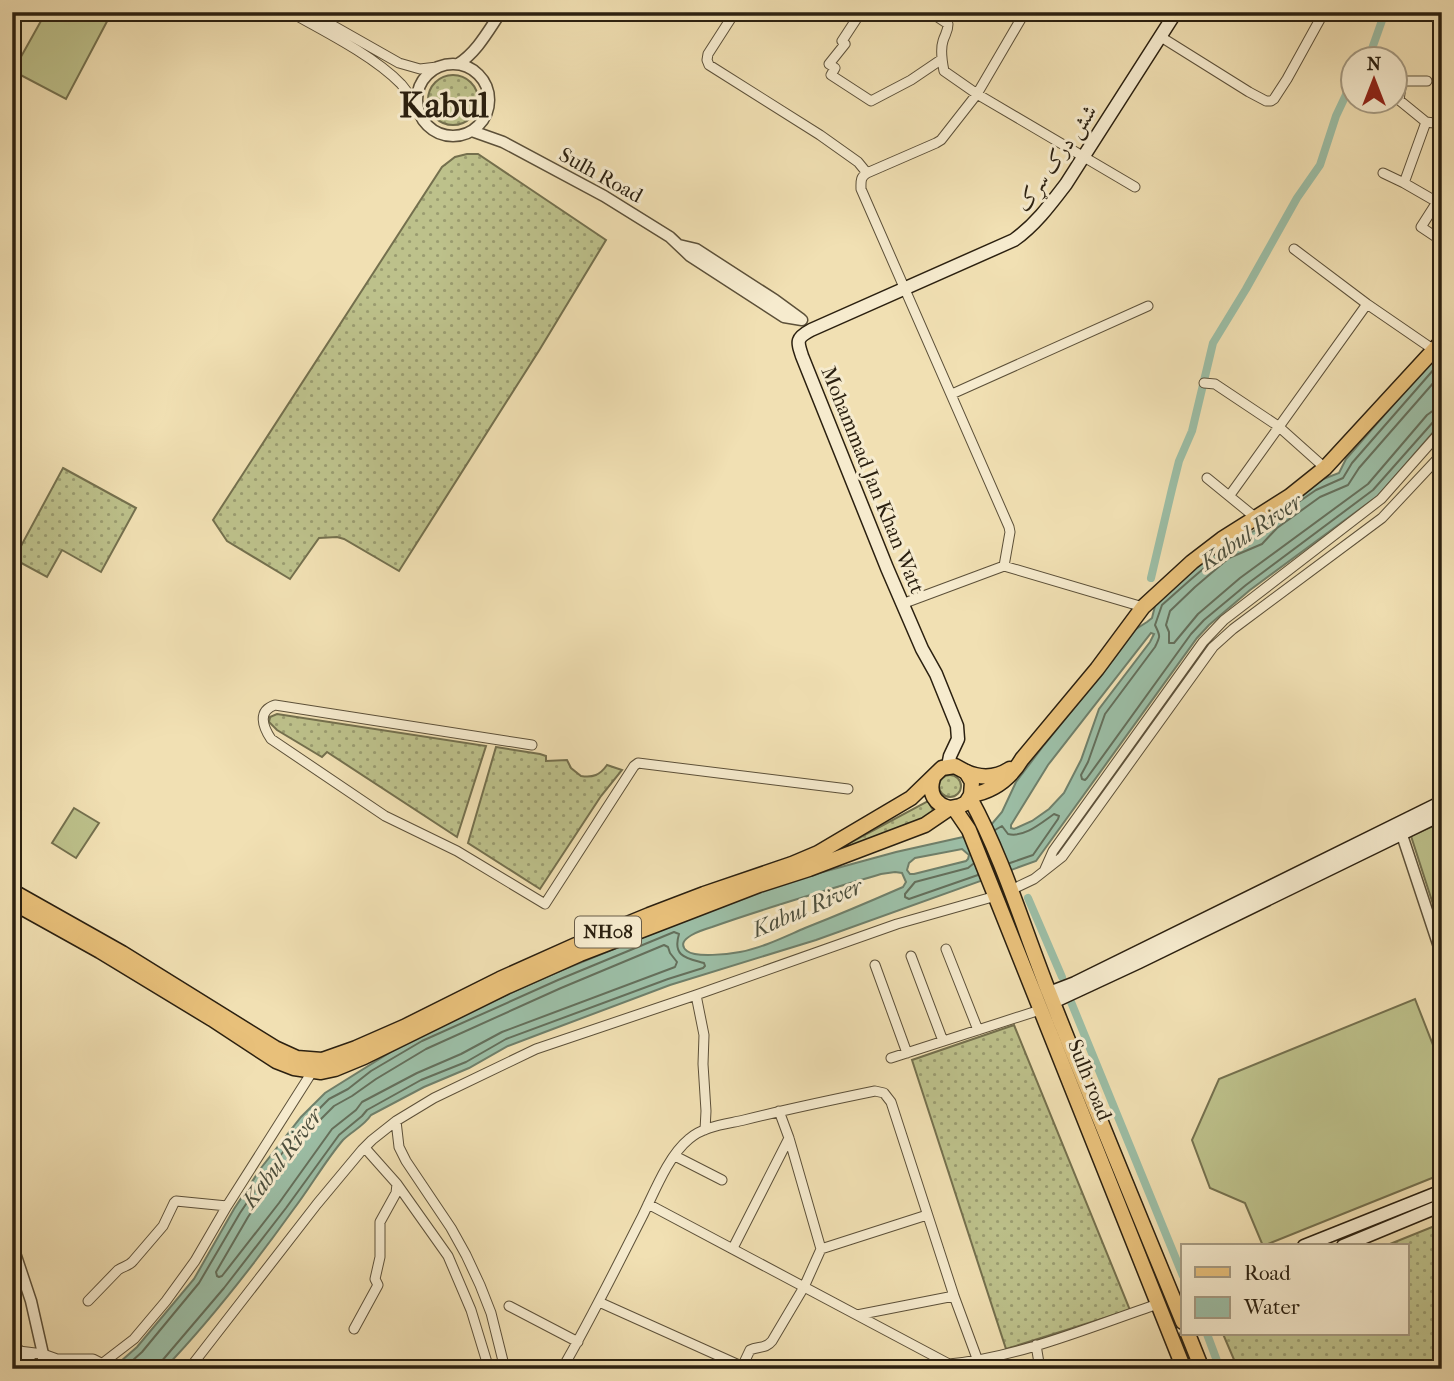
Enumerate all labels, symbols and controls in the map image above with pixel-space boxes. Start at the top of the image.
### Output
north arrow [1338,46,1408,116]
text: N [1367,53,1382,75]
district label: Kabul [399,85,489,126]
street label: شش درک سړک [1010,100,1105,218]
street label: Sulh Road [555,142,647,208]
street label: Mohammad Jan Khan Watt [816,363,930,597]
water label: Kabul River [1193,487,1309,577]
water label: Kabul River [746,872,868,944]
road number: NH08 [575,916,641,948]
street label: Sulh road [1063,1036,1117,1125]
water label: Kabul River [235,1102,329,1215]
legend [1181,1244,1408,1336]
text: Road [1244,1261,1291,1285]
text: Water [1243,1295,1300,1319]

